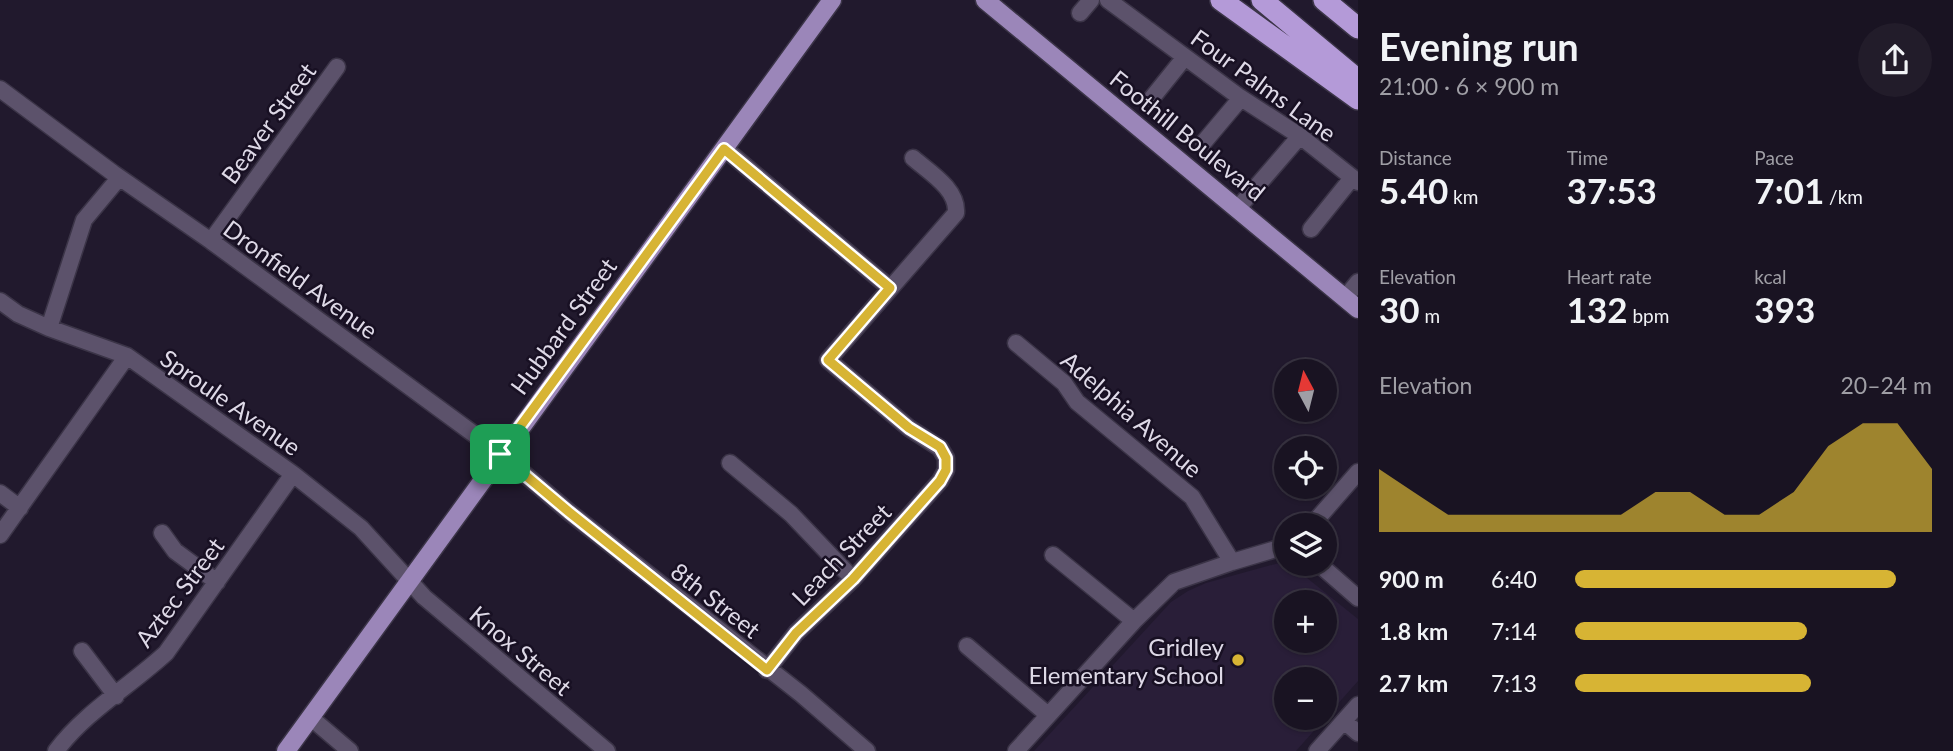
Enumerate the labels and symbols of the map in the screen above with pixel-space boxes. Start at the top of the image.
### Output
street label: Four Palms Lane [1186,23,1342,147]
street label: Beaver Street [215,57,322,189]
street label: Foothill Boulevard [1105,64,1271,206]
street label: Dronfield Avenue [218,213,384,345]
street label: Hubbard Street [504,252,622,400]
street label: Sproule Avenue [155,343,307,461]
street label: Adelphia Avenue [1056,345,1208,483]
north arrow [1274,359,1337,422]
pin [470,424,530,484]
street label: Leach Street [785,497,897,611]
street label: Aztec Street [129,531,230,652]
street label: 8th Street [666,556,767,644]
street label: Knox Street [464,599,578,701]
place label: Gridley Elementary School [1028,632,1225,689]
marker: Gridley Elementary School [1230,652,1246,668]

